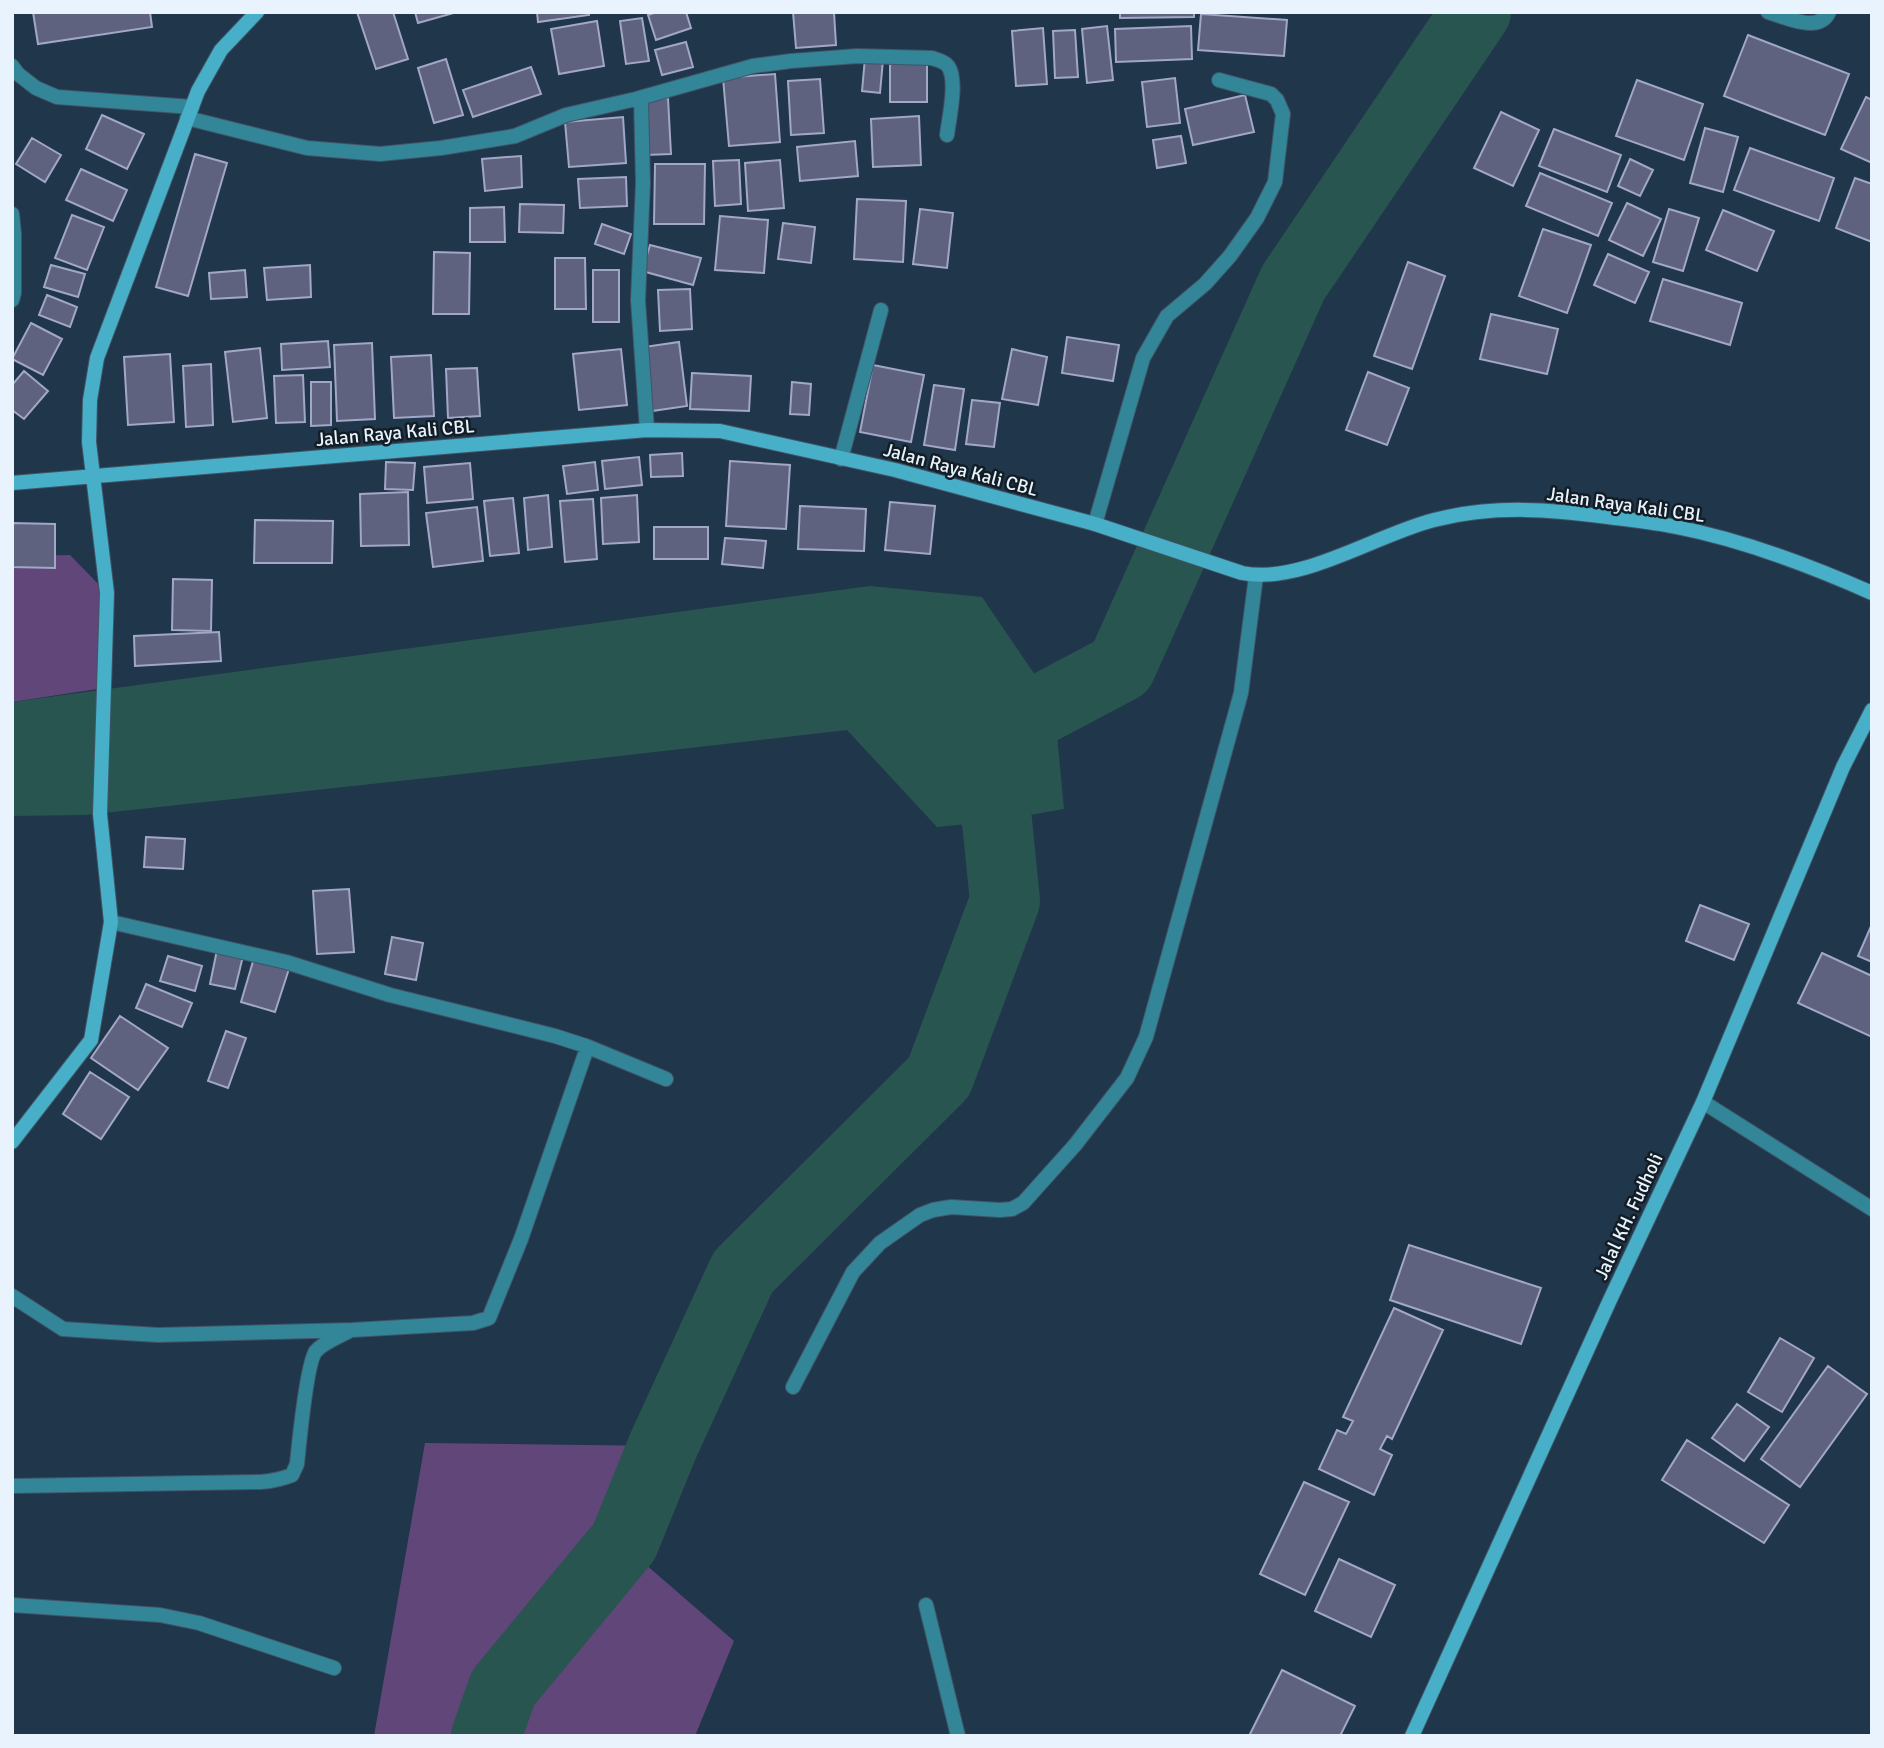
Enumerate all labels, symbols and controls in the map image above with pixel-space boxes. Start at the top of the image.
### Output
street label: Jalan Raya Kali CBL [315,414,476,452]
street label: Jalan Raya Kali CBL [881,438,1041,502]
street label: Jalan Raya Kali CBL [1545,482,1707,528]
street label: Jalal KH. Fudholi [1589,1149,1669,1283]

